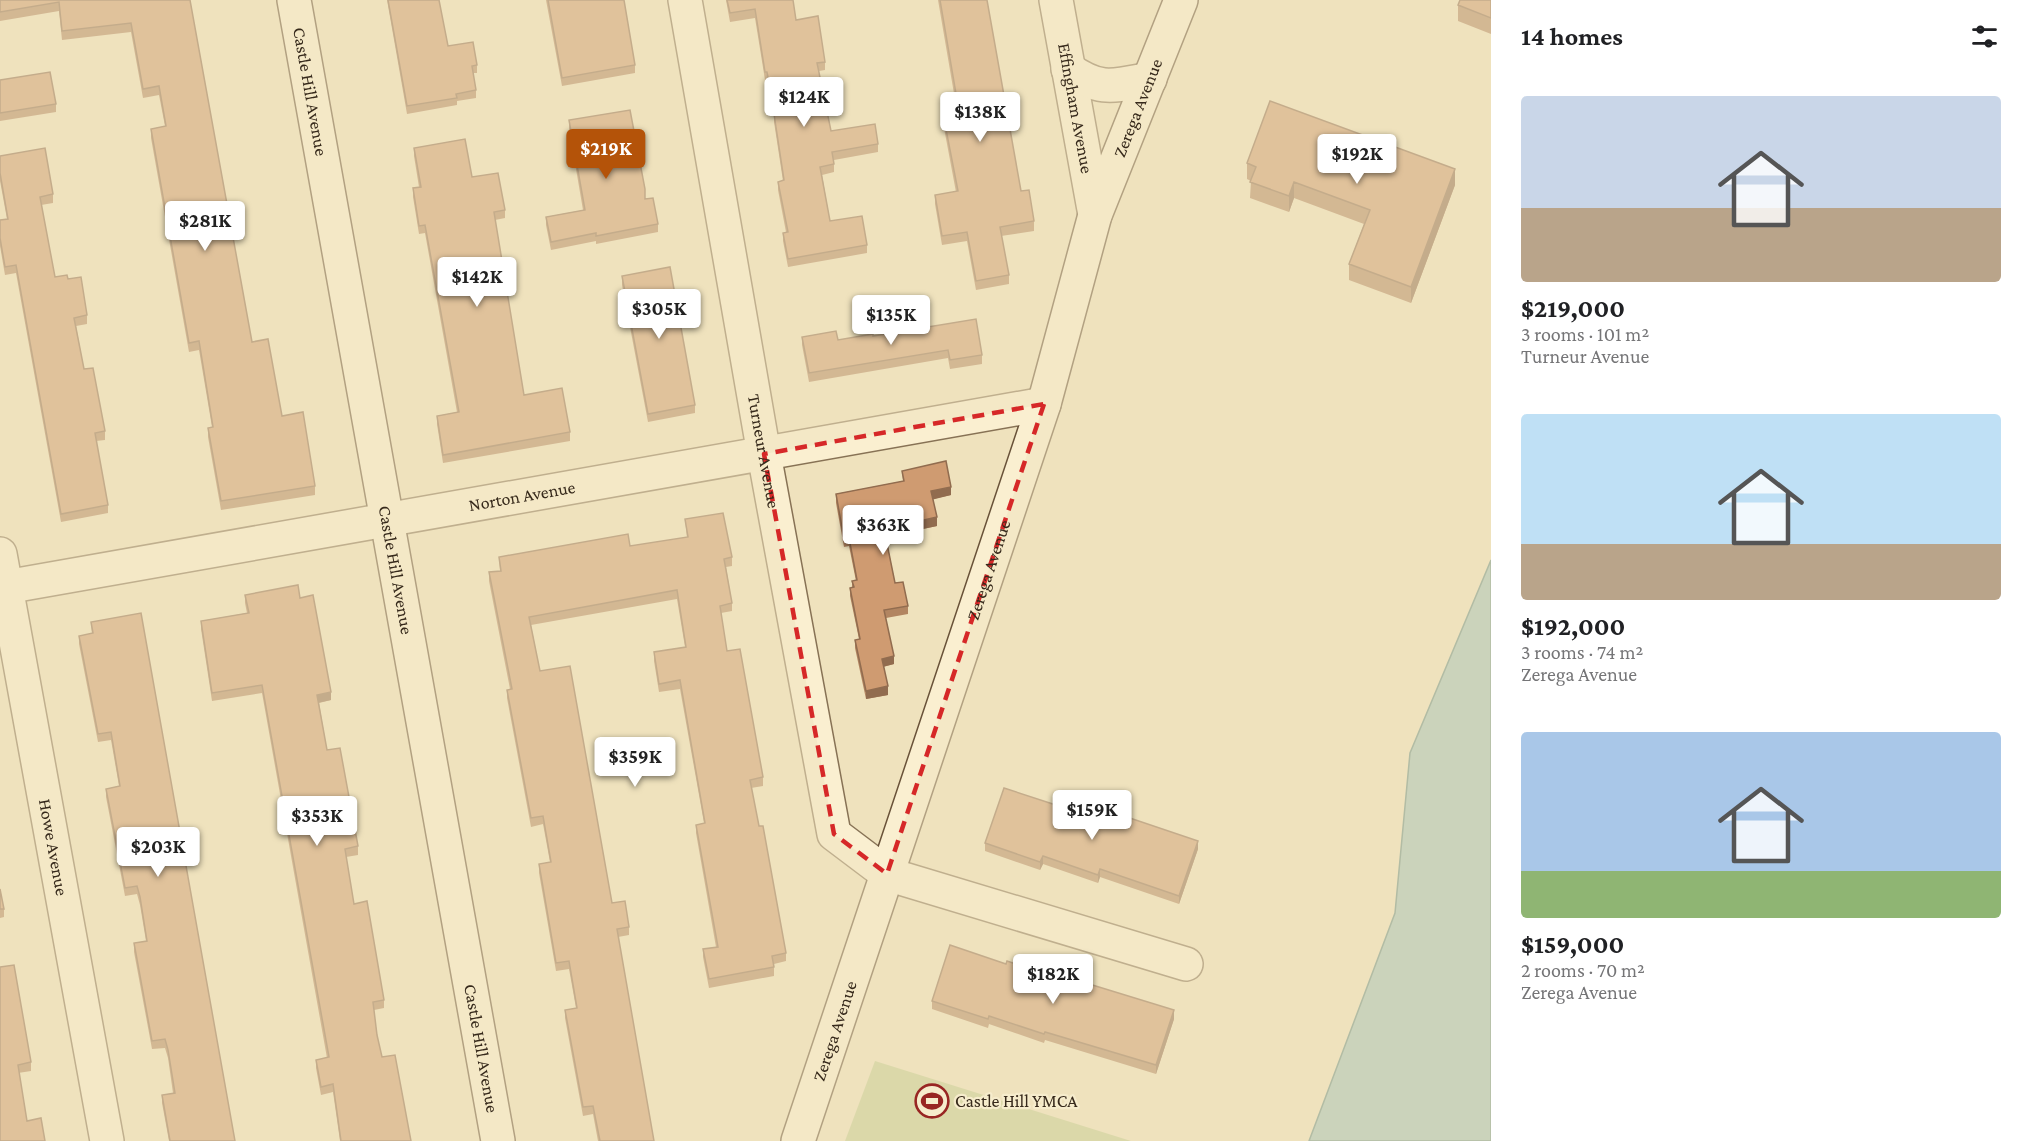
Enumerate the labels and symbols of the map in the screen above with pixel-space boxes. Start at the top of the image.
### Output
street label: Castle Hill Avenue [289,26,332,158]
street label: Effingham Avenue [1054,42,1097,175]
street label: Zerega Avenue [1109,56,1167,160]
pin: $124K [762,77,846,128]
pin: $138K [938,92,1022,143]
pin: $219K [564,129,648,180]
pin: $192K [1315,134,1399,185]
pin: $281K [163,201,247,252]
pin: $142K [435,257,519,308]
pin: $305K [617,289,701,340]
pin: $135K [849,295,933,346]
street label: Turneur Avenue [744,393,784,510]
street label: Norton Avenue [467,477,577,515]
street label: Castle Hill Avenue [375,504,417,636]
pin: $363K [841,505,925,556]
street label: Zerega Avenue [963,517,1015,623]
pin: $359K [593,737,677,788]
pin: $159K [1050,790,1134,841]
pin: $353K [275,796,359,847]
street label: Howe Avenue [35,797,72,897]
pin: $203K [116,827,200,878]
pin: $182K [1011,954,1095,1005]
street label: Zerega Avenue [809,978,861,1084]
street label: Castle Hill Avenue [460,982,503,1114]
sports icon: Castle Hill YMCA [914,1083,950,1119]
place label: Castle Hill YMCA [955,1091,1078,1111]

